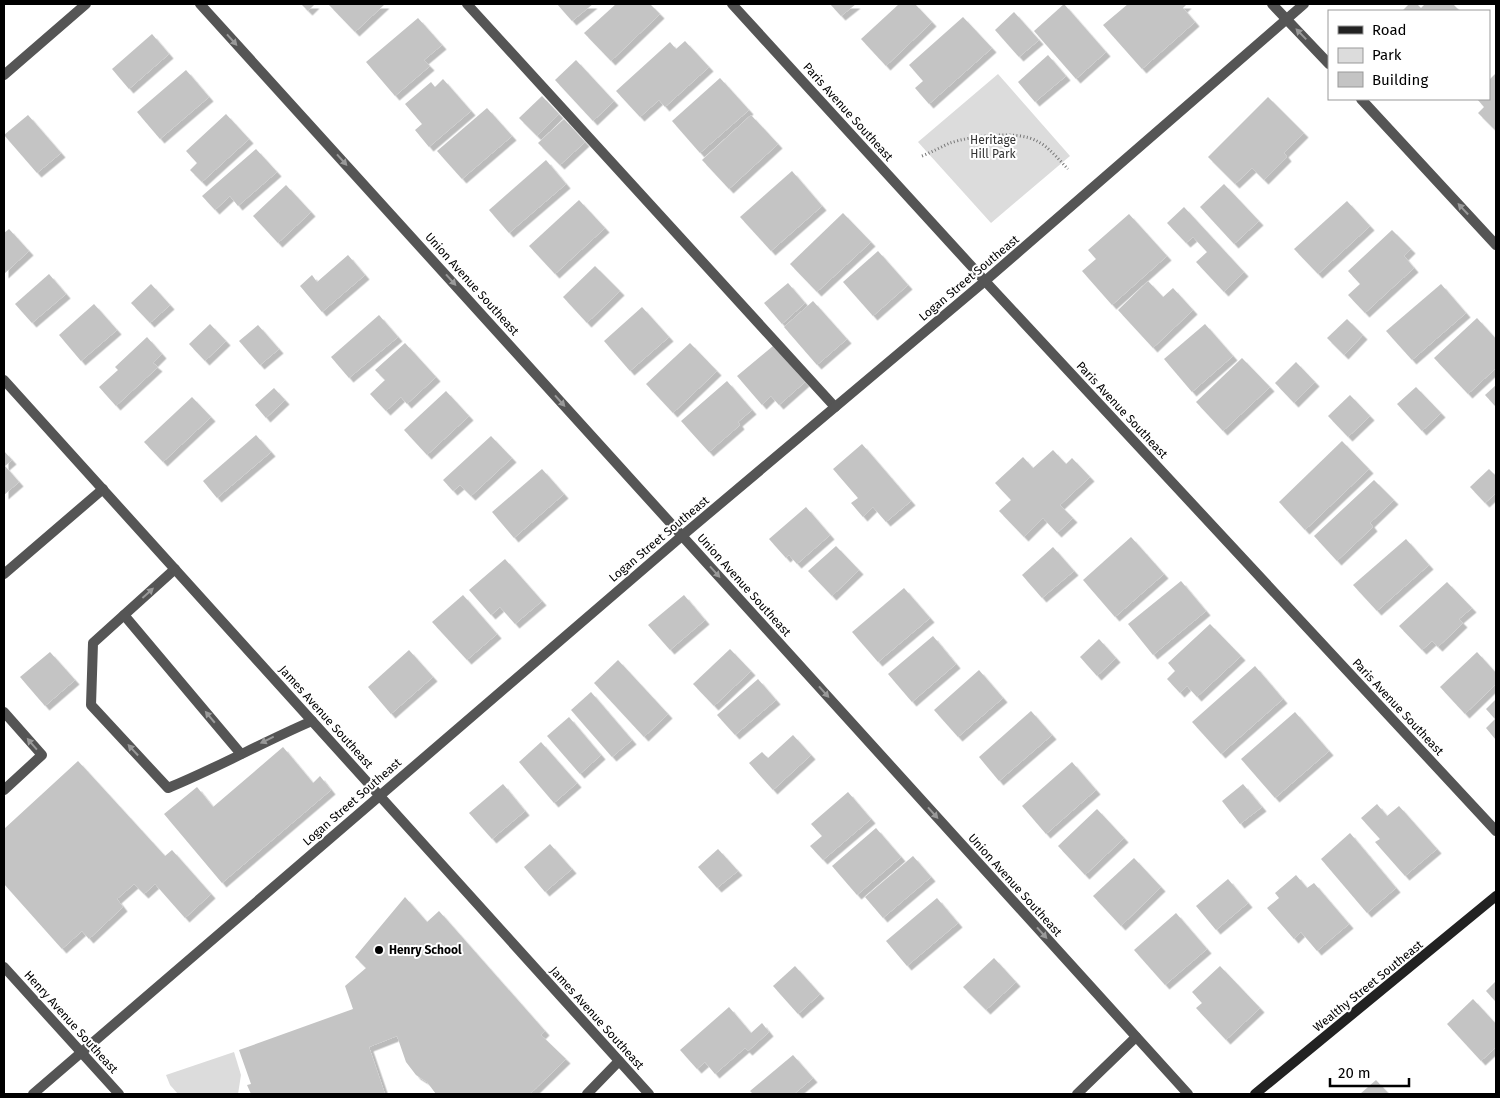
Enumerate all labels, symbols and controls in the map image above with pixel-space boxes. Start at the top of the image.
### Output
legend [1328,10,1490,100]
text: Road [1372,21,1407,39]
one-way arrow [1295,28,1307,40]
one-way arrow [227,33,238,46]
text: Park [1372,46,1402,64]
street label: Paris Avenue Southeast [800,60,896,164]
text: Building [1372,71,1428,89]
park label: Heritage Hill Park [970,133,1017,161]
one-way arrow [336,154,348,166]
one-way arrow [1457,204,1469,216]
street label: Union Avenue Southeast [422,230,522,339]
street label: Logan Street Southeast [916,232,1022,324]
one-way arrow [445,274,457,286]
street label: Paris Avenue Southeast [1073,359,1171,462]
one-way arrow [554,394,566,406]
street label: Logan Street Southeast [606,493,712,585]
street label: Union Avenue Southeast [694,531,794,640]
one-way arrow [709,565,721,577]
one-way arrow [142,587,154,599]
street label: Paris Avenue Southeast [1349,656,1447,759]
street label: James Avenue Southeast [276,663,376,772]
one-way arrow [818,686,830,698]
one-way arrow [204,710,215,723]
one-way arrow [260,736,275,745]
one-way arrow [26,739,38,751]
one-way arrow [127,744,139,756]
street label: Logan Street Southeast [300,755,405,849]
one-way arrow [927,806,939,818]
street label: Union Avenue Southeast [965,831,1065,940]
one-way arrow [1036,927,1048,939]
street label: Wealthy Street Southeast [1310,937,1426,1035]
place label: Henry School [389,943,462,957]
marker: Henry School [373,944,385,956]
street label: James Avenue Southeast [547,964,647,1073]
street label: Henry Avenue Southeast [21,968,121,1077]
scale bar [1330,1056,1409,1088]
text: 20 m [1338,1064,1371,1082]

